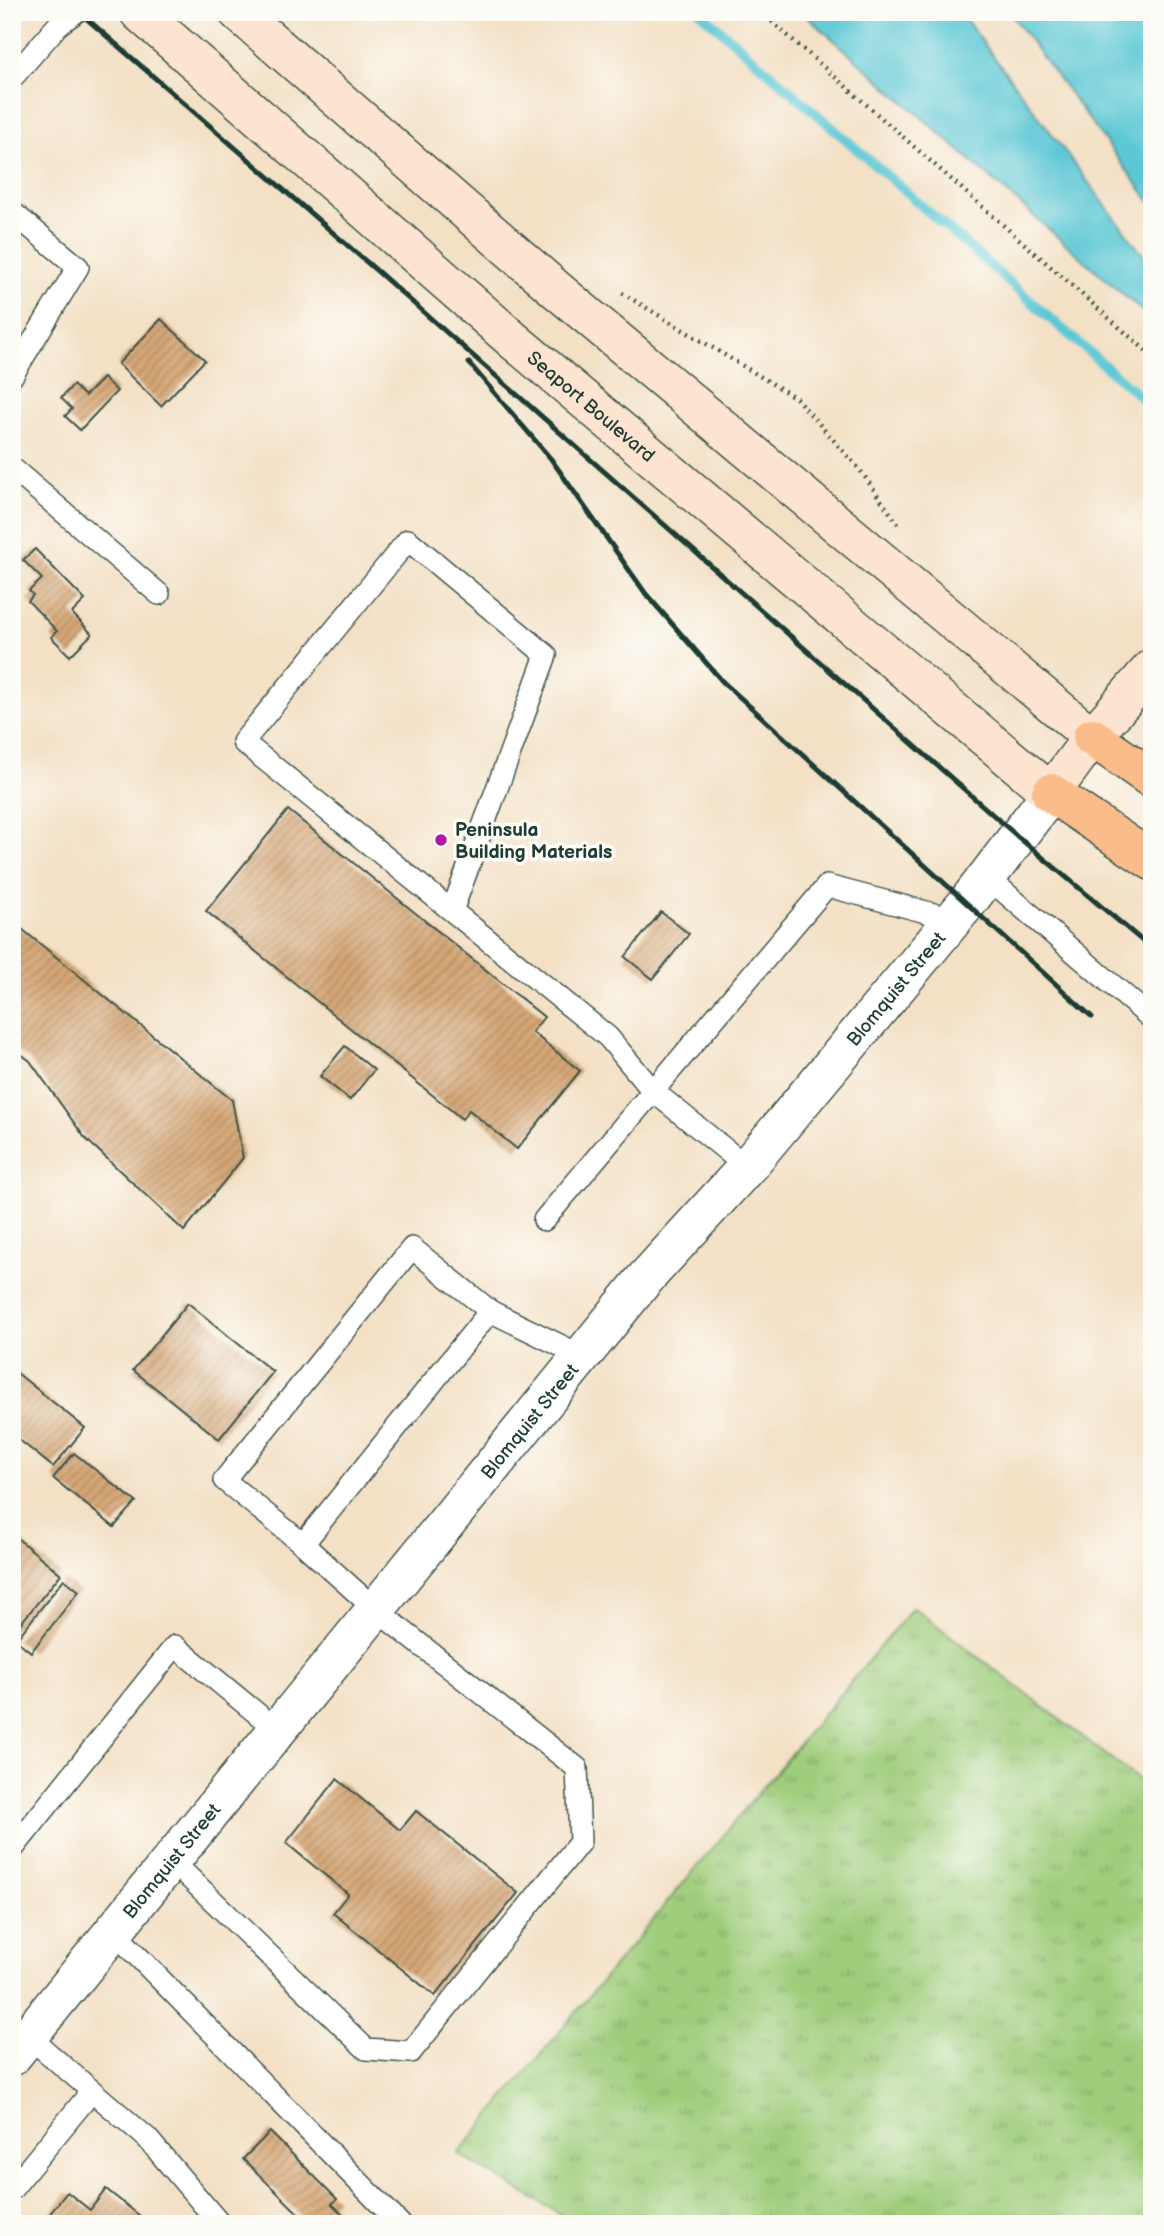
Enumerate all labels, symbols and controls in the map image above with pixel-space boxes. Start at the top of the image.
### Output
street label: Seaport Boulevard [522,347,659,468]
place label: Peninsula Building Materials [455,819,612,864]
marker: Peninsula Building Materials [433,832,449,848]
street label: Blomquist Street [843,927,951,1051]
street label: Blomquist Street [477,1359,584,1484]
street label: Blomquist Street [119,1799,226,1924]

